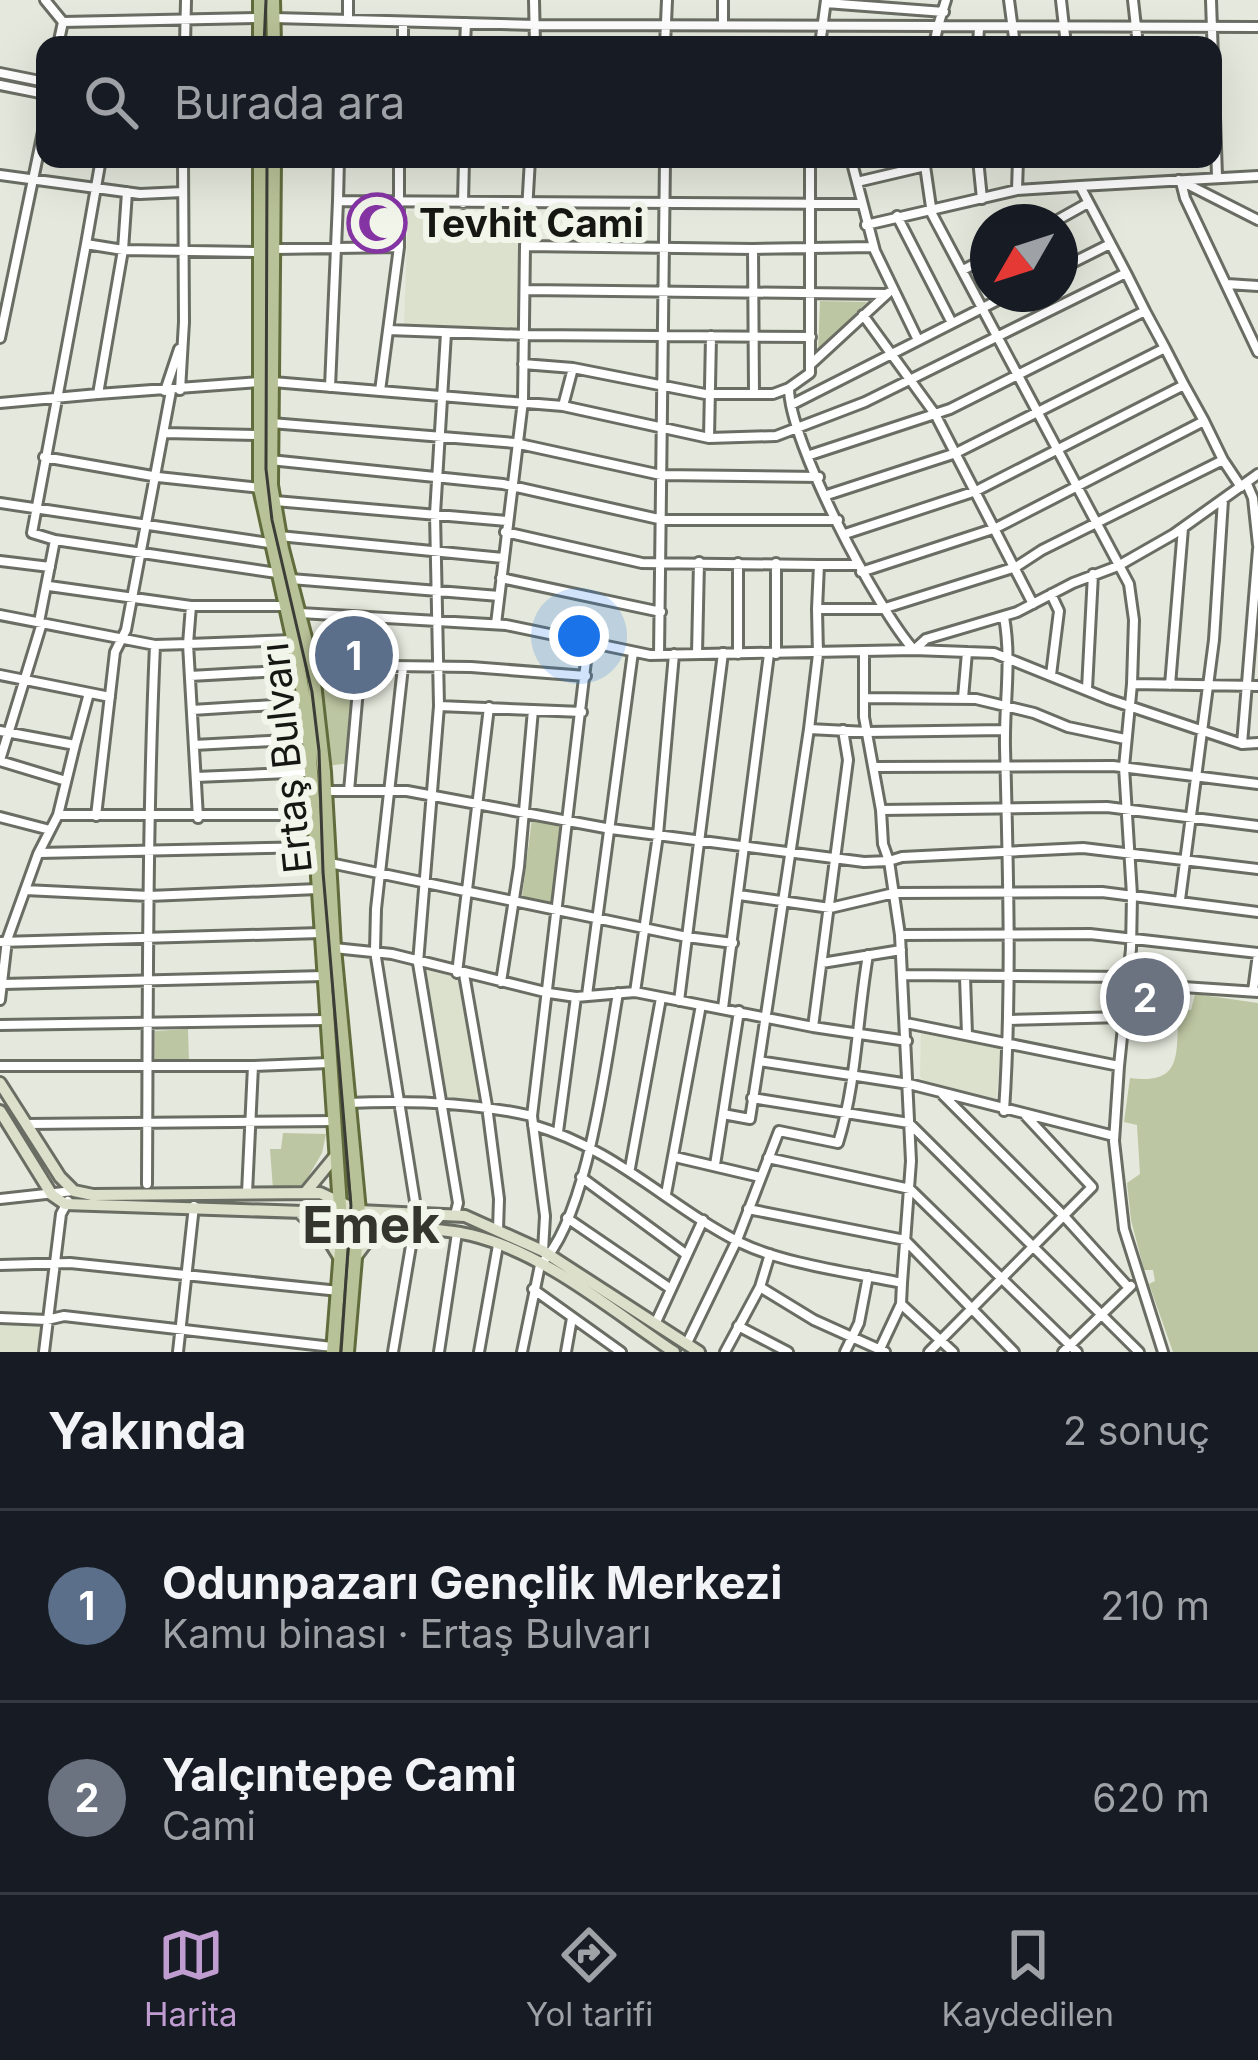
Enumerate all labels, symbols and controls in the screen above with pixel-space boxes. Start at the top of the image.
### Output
search box [36,36,1222,168]
icon: search [78,69,144,135]
text: Burada ara [174,75,405,130]
mosque icon: Tevhit Cami [346,192,408,254]
place label: Tevhit Cami [419,199,644,246]
north arrow [970,204,1078,312]
your location [549,606,609,666]
pin: 1 [315,610,393,700]
street label: Ertaş Bulvarı [250,640,321,876]
pin: 2 [1106,952,1184,1042]
district label: Emek [302,1194,440,1255]
text: Yakında [48,1400,247,1461]
text: 2 sonuç [1063,1407,1210,1454]
text: Odunpazarı Gençlik Merkezi [162,1555,782,1610]
text: 1 [79,1582,95,1629]
text: 210 m [1101,1582,1210,1629]
text: Kamu binası · Ertaş Bulvarı [162,1610,651,1657]
text: Yalçıntepe Cami [162,1747,517,1802]
text: 2 [75,1774,99,1821]
text: 620 m [1092,1774,1210,1821]
text: Cami [162,1802,256,1849]
tab: Harita [144,1922,238,2034]
tab: Yol tarifi [526,1922,653,2034]
tab: Kaydedilen [941,1922,1114,2034]

